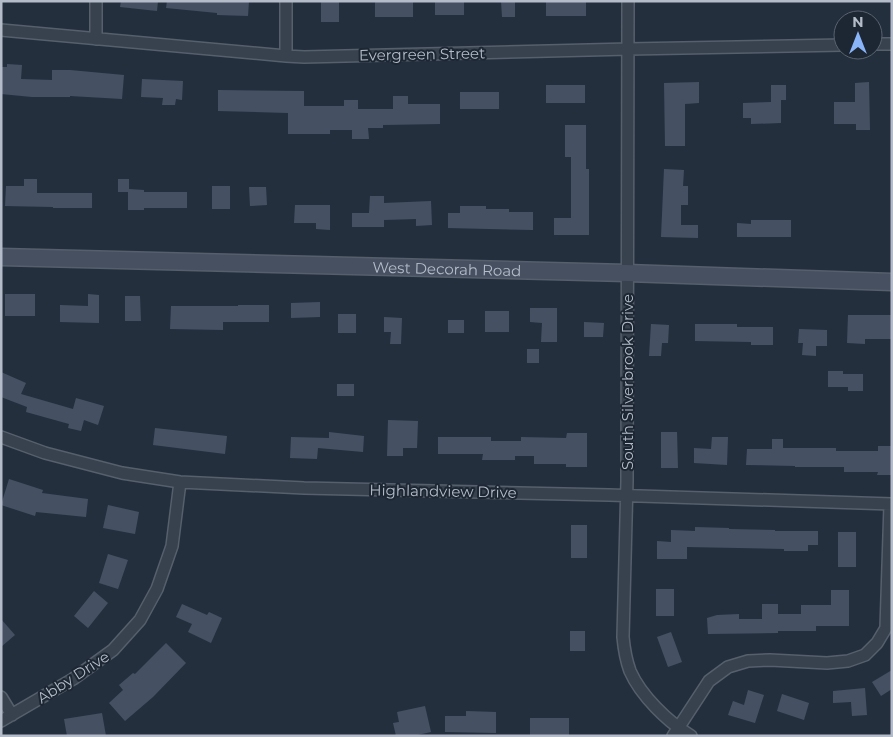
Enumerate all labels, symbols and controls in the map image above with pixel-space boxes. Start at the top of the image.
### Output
north arrow [833,10,883,60]
text: N [852,13,864,31]
street label: Evergreen Street [359,43,485,65]
street label: West Decorah Road [372,257,522,280]
street label: South Silverbrook Drive [618,294,637,470]
street label: Highlandview Drive [369,480,517,502]
street label: Abby Drive [33,647,113,707]

